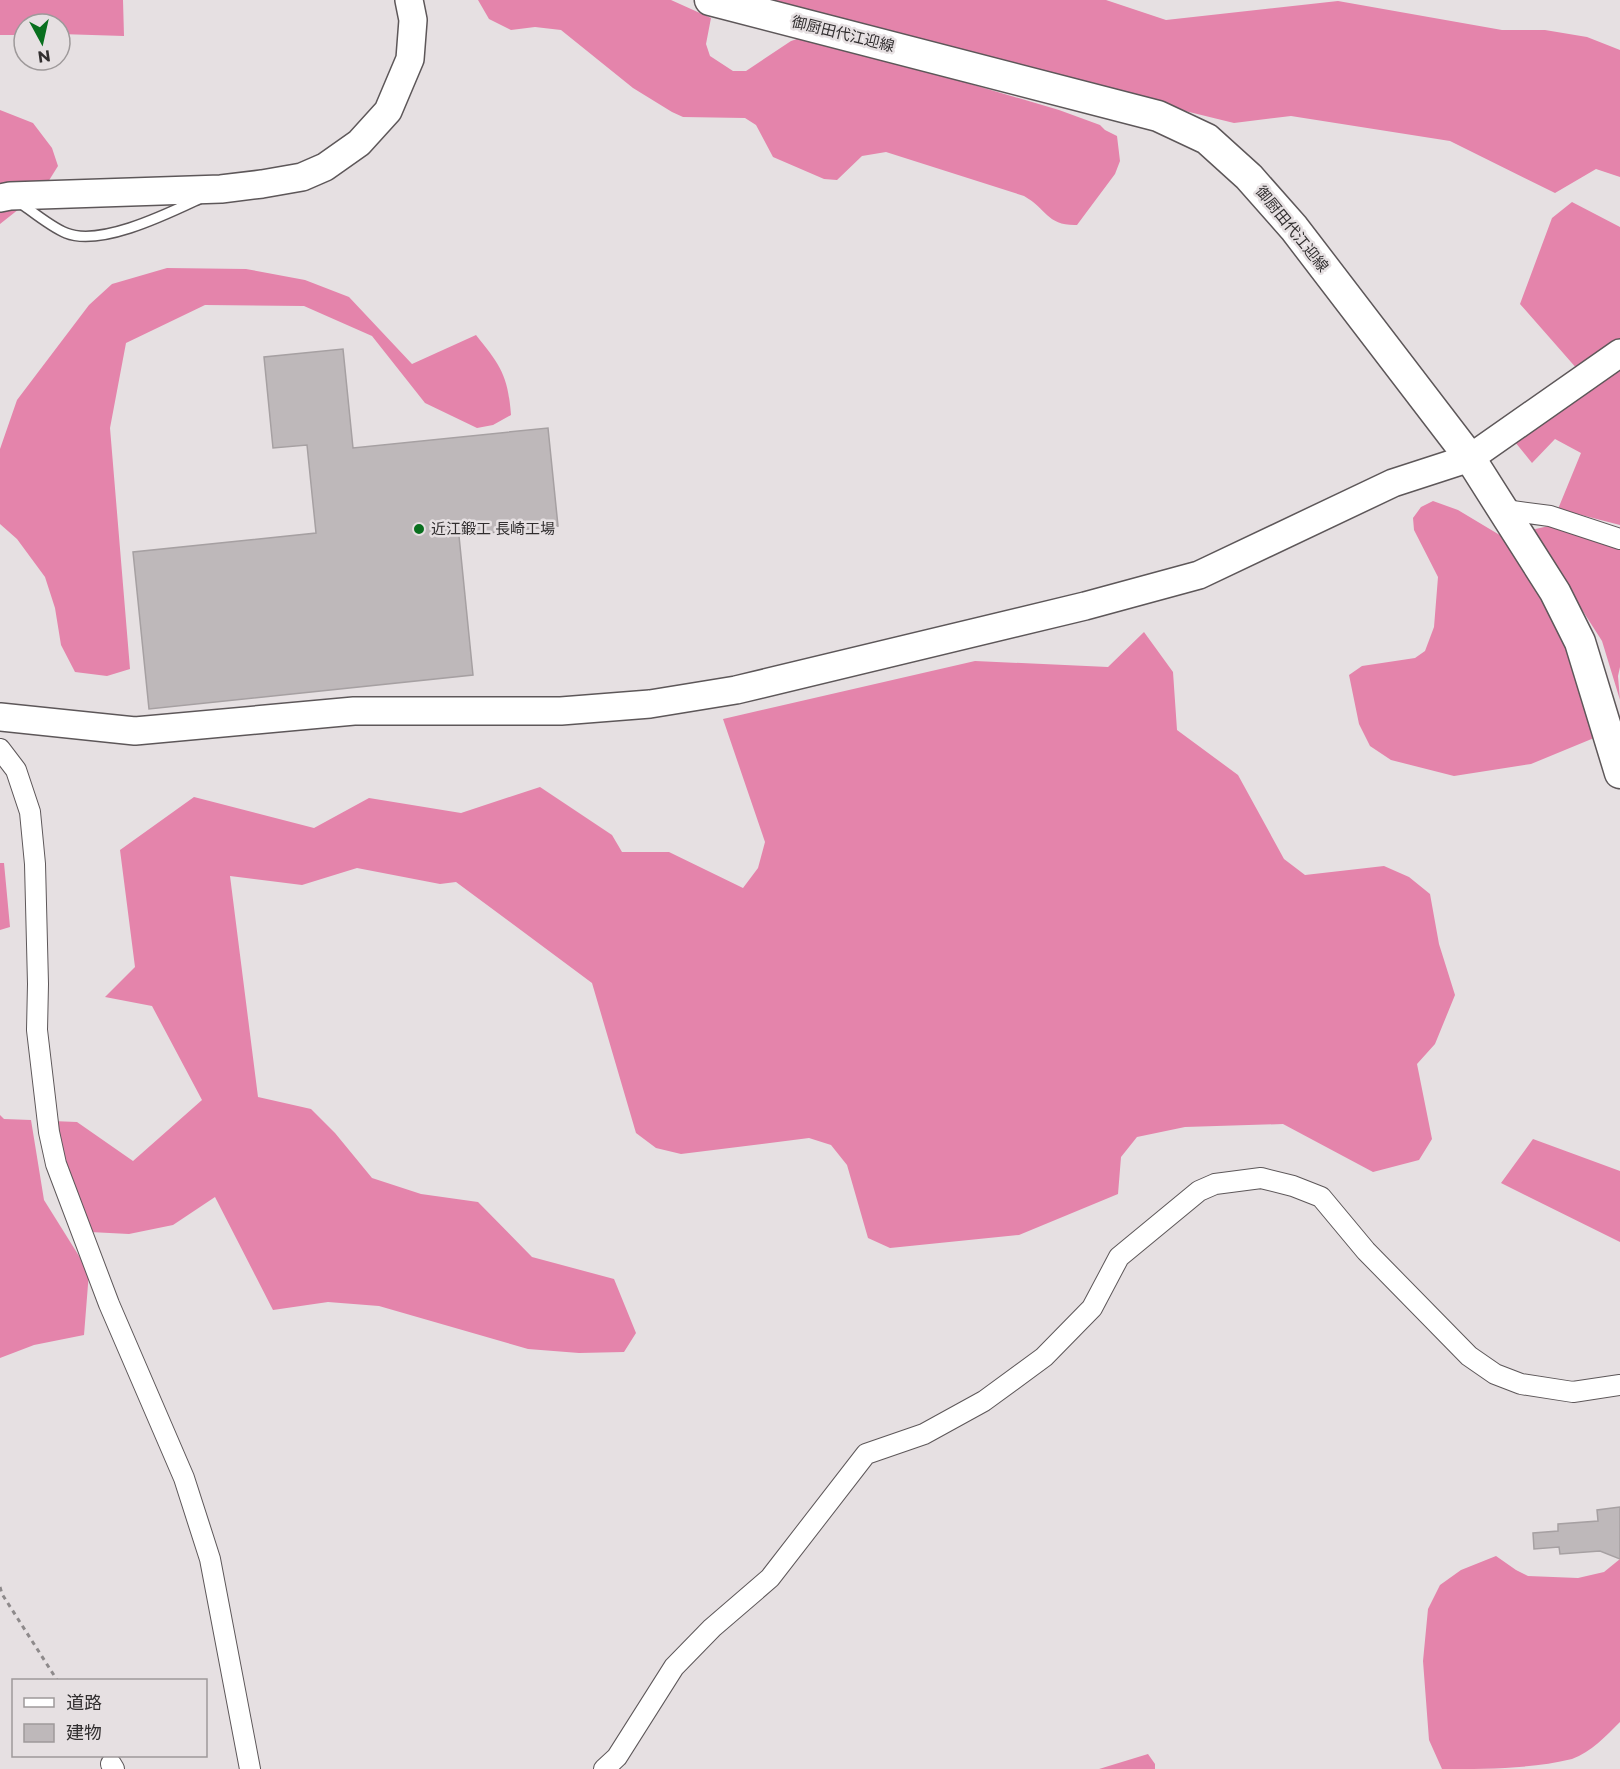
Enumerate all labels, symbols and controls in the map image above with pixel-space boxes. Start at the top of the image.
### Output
north arrow [12,12,72,72]
street label: 御厨田代江迎線 [790,12,896,55]
text: N [36,46,52,67]
street label: 御厨田代江迎線 [1252,182,1333,275]
place label: 近江鍛工 長崎工場 [431,519,555,538]
marker: 近江鍛工 長崎工場 [412,522,426,536]
legend [12,1679,207,1757]
text: 道路 [66,1692,102,1714]
text: 建物 [66,1722,102,1744]

